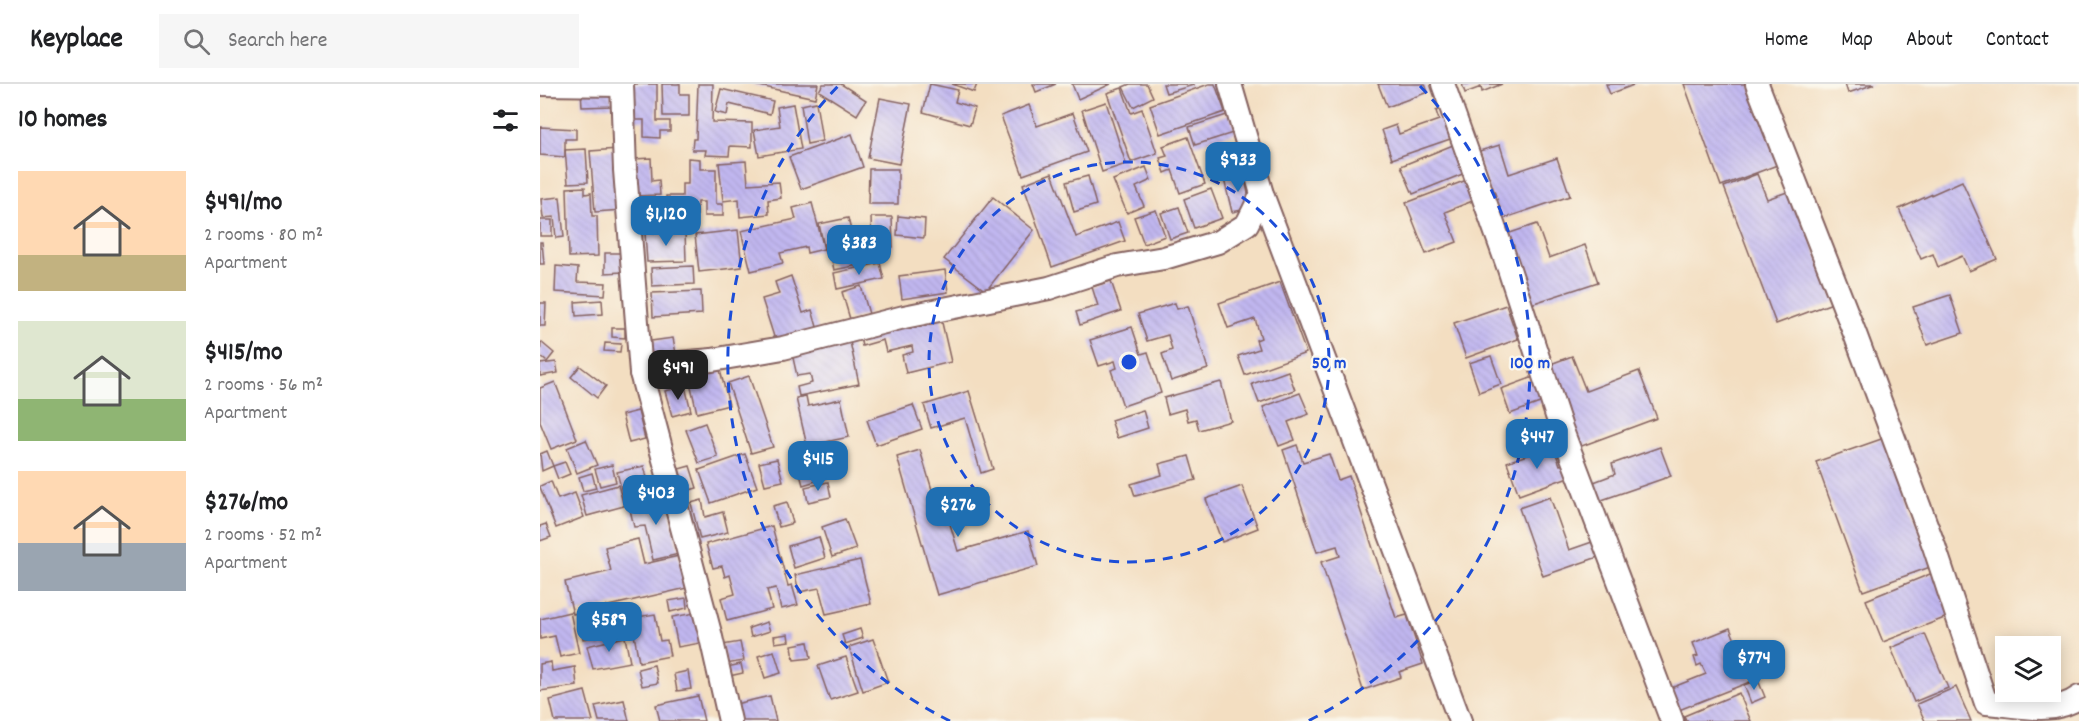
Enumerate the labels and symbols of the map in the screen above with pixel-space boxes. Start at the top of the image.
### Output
pin: $933 [1202,142,1274,193]
pin: $1,120 [617,196,715,247]
pin: $383 [823,225,895,276]
pin: $491 [642,350,714,401]
centre of rings [1119,352,1139,372]
text: 50 m [1312,352,1346,377]
text: 100 m [1510,352,1550,377]
pin: $447 [1501,419,1573,470]
pin: $415 [782,441,854,492]
pin: $403 [620,475,692,526]
pin: $276 [922,487,994,538]
pin: $589 [573,602,645,653]
pin: $774 [1718,640,1790,691]

